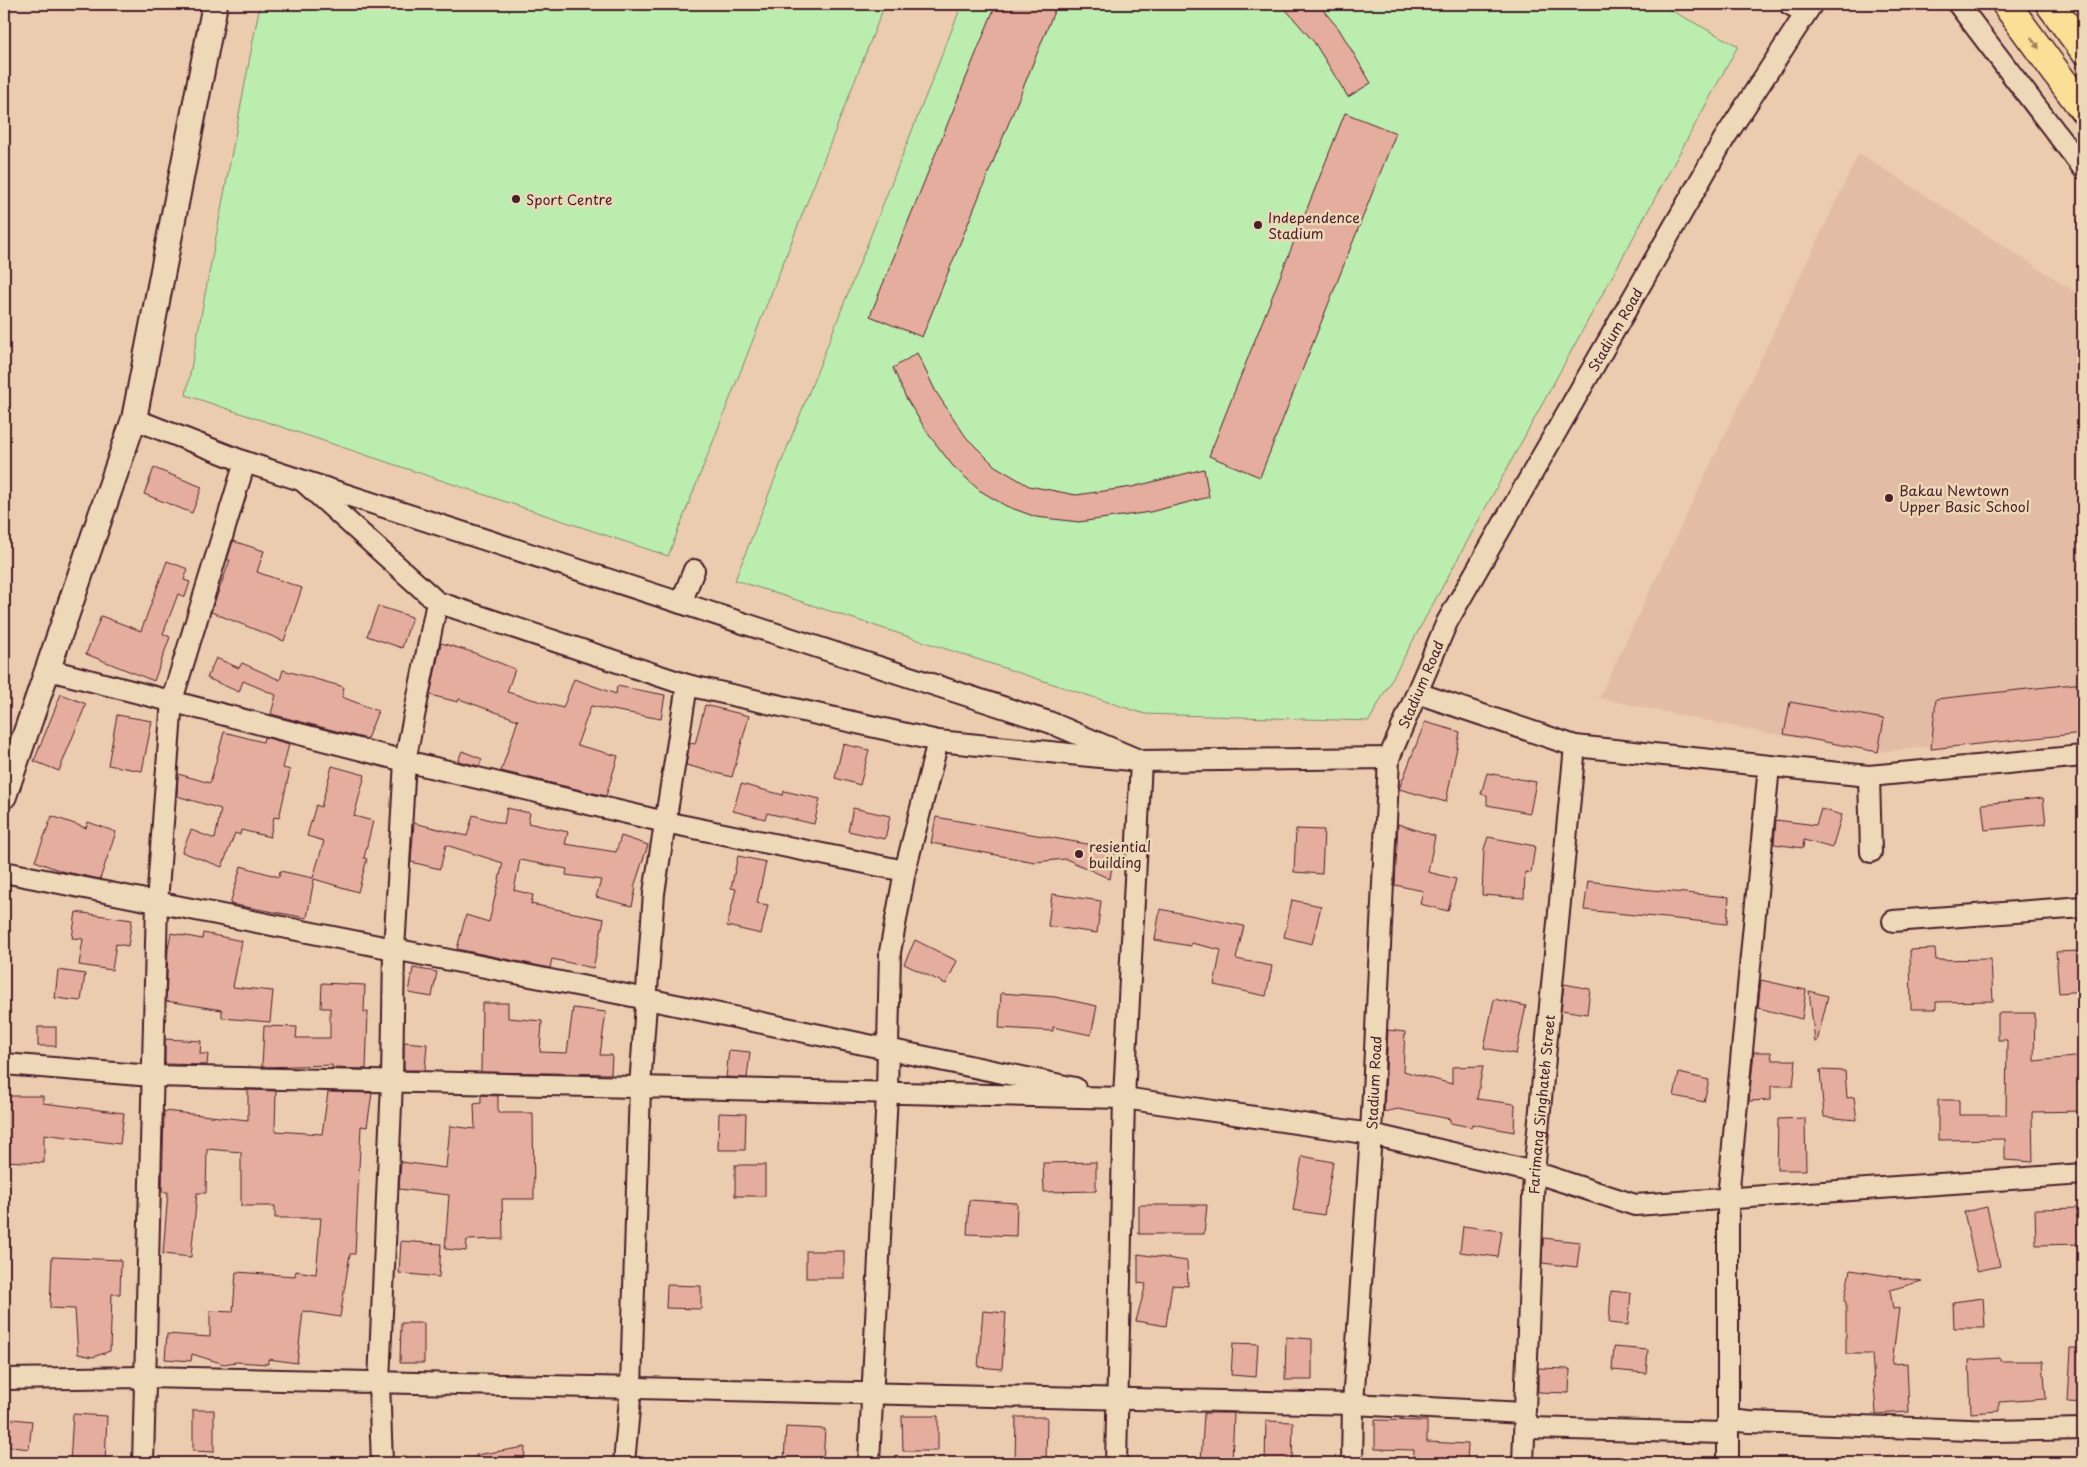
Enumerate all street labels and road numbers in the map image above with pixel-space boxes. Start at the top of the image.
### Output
street label: Stadium Road [1582,284,1647,376]
street label: Stadium Road [1392,637,1448,732]
street label: Farimang Singhateh Street [1523,1014,1560,1195]
street label: Stadium Road [1361,1035,1386,1130]

